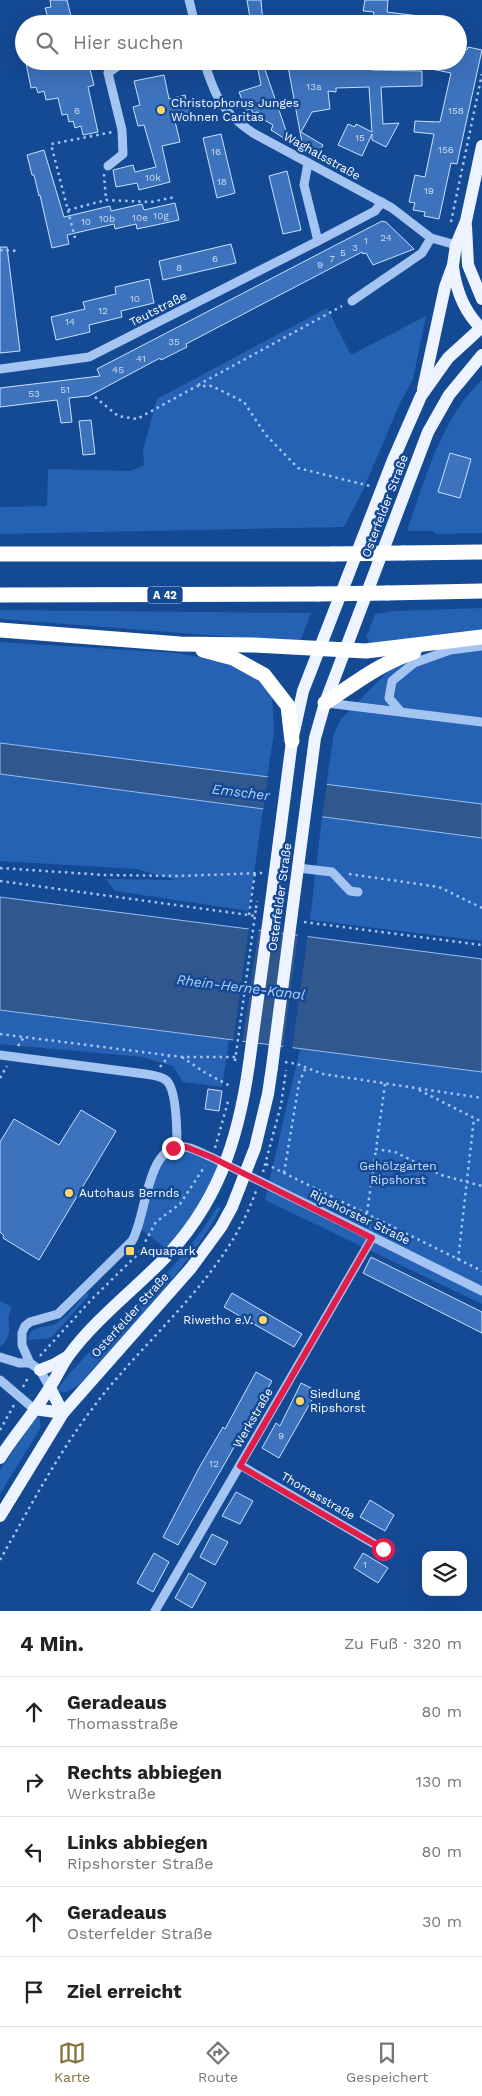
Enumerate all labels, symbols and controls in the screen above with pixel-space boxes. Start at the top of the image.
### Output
search box [15,15,467,70]
icon: search [33,29,61,57]
text: Hier suchen [73,31,184,54]
house number: 13a [306,81,322,92]
place label: Christophorus Junges Wohnen Caritas [171,96,299,124]
marker: Christophorus Junges Wohnen Caritas [155,104,167,116]
house number: 6 [74,105,80,116]
house number: 158 [448,105,464,116]
street label: Waghalsstraße [281,129,363,183]
house number: 15 [355,132,365,143]
house number: 156 [438,144,454,155]
house number: 16 [211,146,221,157]
house number: 10k [145,172,161,183]
house number: 18 [217,176,227,187]
house number: 19 [424,185,434,196]
house number: 10g [153,210,169,221]
house number: 10e [132,212,148,223]
house number: 10b [99,213,115,224]
house number: 10 [81,216,91,227]
house number: 24 [380,232,392,243]
house number: 1 [364,235,368,246]
house number: 3 [352,242,358,253]
house number: 5 [340,247,346,258]
house number: 6 [212,253,218,264]
house number: 7 [329,253,335,264]
house number: 9 [317,259,323,270]
house number: 8 [176,262,182,273]
street label: Teutstraße [127,289,189,329]
house number: 10 [130,293,140,304]
house number: 12 [98,305,108,316]
house number: 14 [65,316,75,327]
house number: 35 [168,336,180,347]
house number: 41 [136,353,146,364]
house number: 45 [112,364,124,375]
house number: 51 [60,384,70,395]
house number: 53 [28,388,40,399]
street label: Osterfelder Straße [359,453,411,559]
road number: A 42 [148,586,182,604]
water label: Emscher [211,781,271,804]
street label: Osterfelder Straße [265,842,295,952]
water label: Rhein-Herne-Kanal [176,971,306,1003]
route end [162,1137,185,1160]
park label: Gehölzgarten Ripshorst [359,1159,437,1187]
place label: Autohaus Bernds [79,1186,179,1200]
marker: Autohaus Bernds [63,1187,75,1199]
street label: Ripshorster Straße [308,1187,412,1247]
place label: Aquapark [140,1244,196,1258]
marker: Aquapark [124,1245,136,1257]
street label: Osterfelder Straße [88,1270,172,1360]
place label: Riwetho e.V. [183,1313,253,1327]
marker: Riwetho e.V. [257,1314,269,1326]
street label: Werkstraße [230,1386,276,1450]
place label: Siedlung Ripshorst [310,1387,366,1415]
marker: Siedlung Ripshorst [294,1395,306,1407]
house number: 9 [278,1430,284,1441]
house number: 12 [209,1458,219,1469]
street label: Thomasstraße [278,1469,358,1523]
route start [372,1538,395,1561]
map controls [422,1551,467,1596]
button: layers [422,1551,467,1596]
house number: 1 [363,1559,367,1570]
text: 4 Min. [20,1631,84,1656]
text: Zu Fuß · 320 m [344,1634,462,1653]
text: Geradeaus [67,1691,167,1714]
icon: ahead [20,1698,48,1726]
text: 80 m [421,1702,462,1721]
text: Thomasstraße [67,1714,178,1733]
text: Rechts abbiegen [67,1761,222,1784]
icon: right [20,1768,48,1796]
text: 130 m [416,1772,462,1791]
text: Werkstraße [67,1784,156,1803]
text: Links abbiegen [67,1831,208,1854]
icon: left [20,1838,48,1866]
text: 80 m [421,1842,462,1861]
text: Ripshorster Straße [67,1854,213,1873]
text: Geradeaus [67,1901,167,1924]
icon: ahead [20,1908,48,1936]
text: 30 m [422,1912,462,1931]
text: Osterfelder Straße [67,1924,212,1943]
icon: arrive [20,1978,48,2006]
text: Ziel erreicht [67,1980,182,2003]
tab: Karte [54,2039,90,2085]
tab: Route [198,2039,238,2085]
tab: Gespeichert [346,2039,428,2085]

